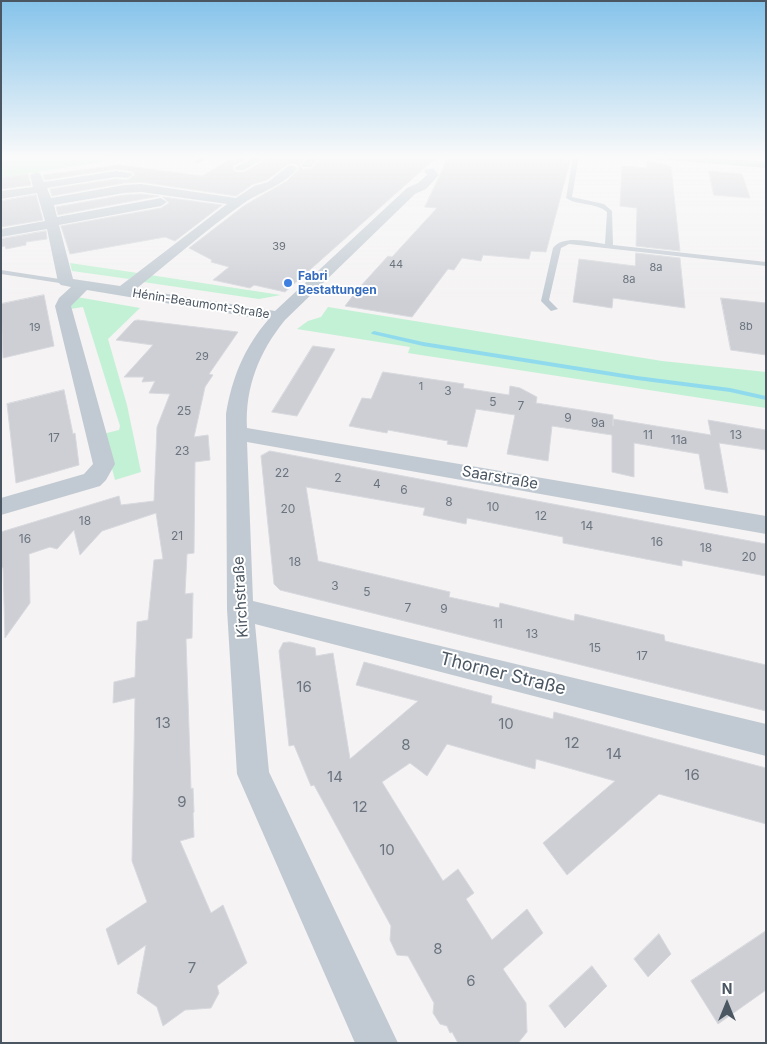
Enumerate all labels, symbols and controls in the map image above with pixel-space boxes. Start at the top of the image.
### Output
house number: 39 [272,240,286,254]
house number: 44 [389,258,403,272]
house number: 8a [650,261,662,275]
place label: Fabri Bestattungen [298,269,377,297]
house number: 8a [623,273,635,287]
marker: Fabri Bestattungen [282,277,294,289]
street label: Hénin-Beaumont-Straße [131,286,271,322]
house number: 8b [739,320,753,334]
house number: 19 [29,321,41,335]
house number: 29 [195,350,209,364]
house number: 1 [419,380,423,394]
house number: 3 [444,384,452,398]
house number: 5 [489,395,497,409]
house number: 7 [518,399,524,413]
house number: 25 [177,404,191,418]
house number: 9 [564,411,572,425]
house number: 9a [591,416,605,430]
house number: 11 [643,428,653,442]
house number: 13 [730,428,742,442]
house number: 17 [48,431,60,445]
house number: 11a [671,433,687,447]
house number: 23 [175,444,189,458]
street label: Saarstraße [461,462,539,494]
house number: 22 [275,466,289,480]
house number: 2 [334,471,342,485]
house number: 4 [373,477,381,491]
house number: 6 [400,483,408,497]
house number: 8 [445,495,453,509]
house number: 10 [487,500,499,514]
house number: 20 [281,502,295,516]
house number: 12 [535,509,547,523]
house number: 18 [79,514,91,528]
house number: 14 [581,519,593,533]
house number: 21 [171,529,183,543]
house number: 16 [19,532,31,546]
house number: 16 [651,535,663,549]
house number: 18 [700,541,712,555]
house number: 20 [742,550,756,564]
house number: 18 [289,555,301,569]
street label: Kirchstraße [230,556,252,638]
house number: 3 [331,579,339,593]
house number: 5 [363,585,371,599]
house number: 7 [405,601,411,615]
house number: 9 [440,602,448,616]
house number: 11 [493,617,503,631]
house number: 13 [526,627,538,641]
house number: 15 [589,641,601,655]
street label: Thorner Straße [438,648,568,700]
house number: 17 [636,649,648,663]
house number: 16 [296,678,312,696]
house number: 13 [155,714,171,732]
house number: 10 [498,715,514,733]
house number: 12 [564,734,580,752]
house number: 8 [401,736,411,754]
house number: 14 [606,745,622,763]
house number: 16 [684,766,700,784]
house number: 14 [327,768,343,786]
house number: 9 [177,793,187,811]
house number: 12 [352,798,368,816]
house number: 10 [379,841,395,859]
house number: 8 [433,940,443,958]
house number: 7 [188,959,196,977]
house number: 6 [466,972,476,990]
north arrow [702,979,752,1029]
text: N [722,980,732,997]

